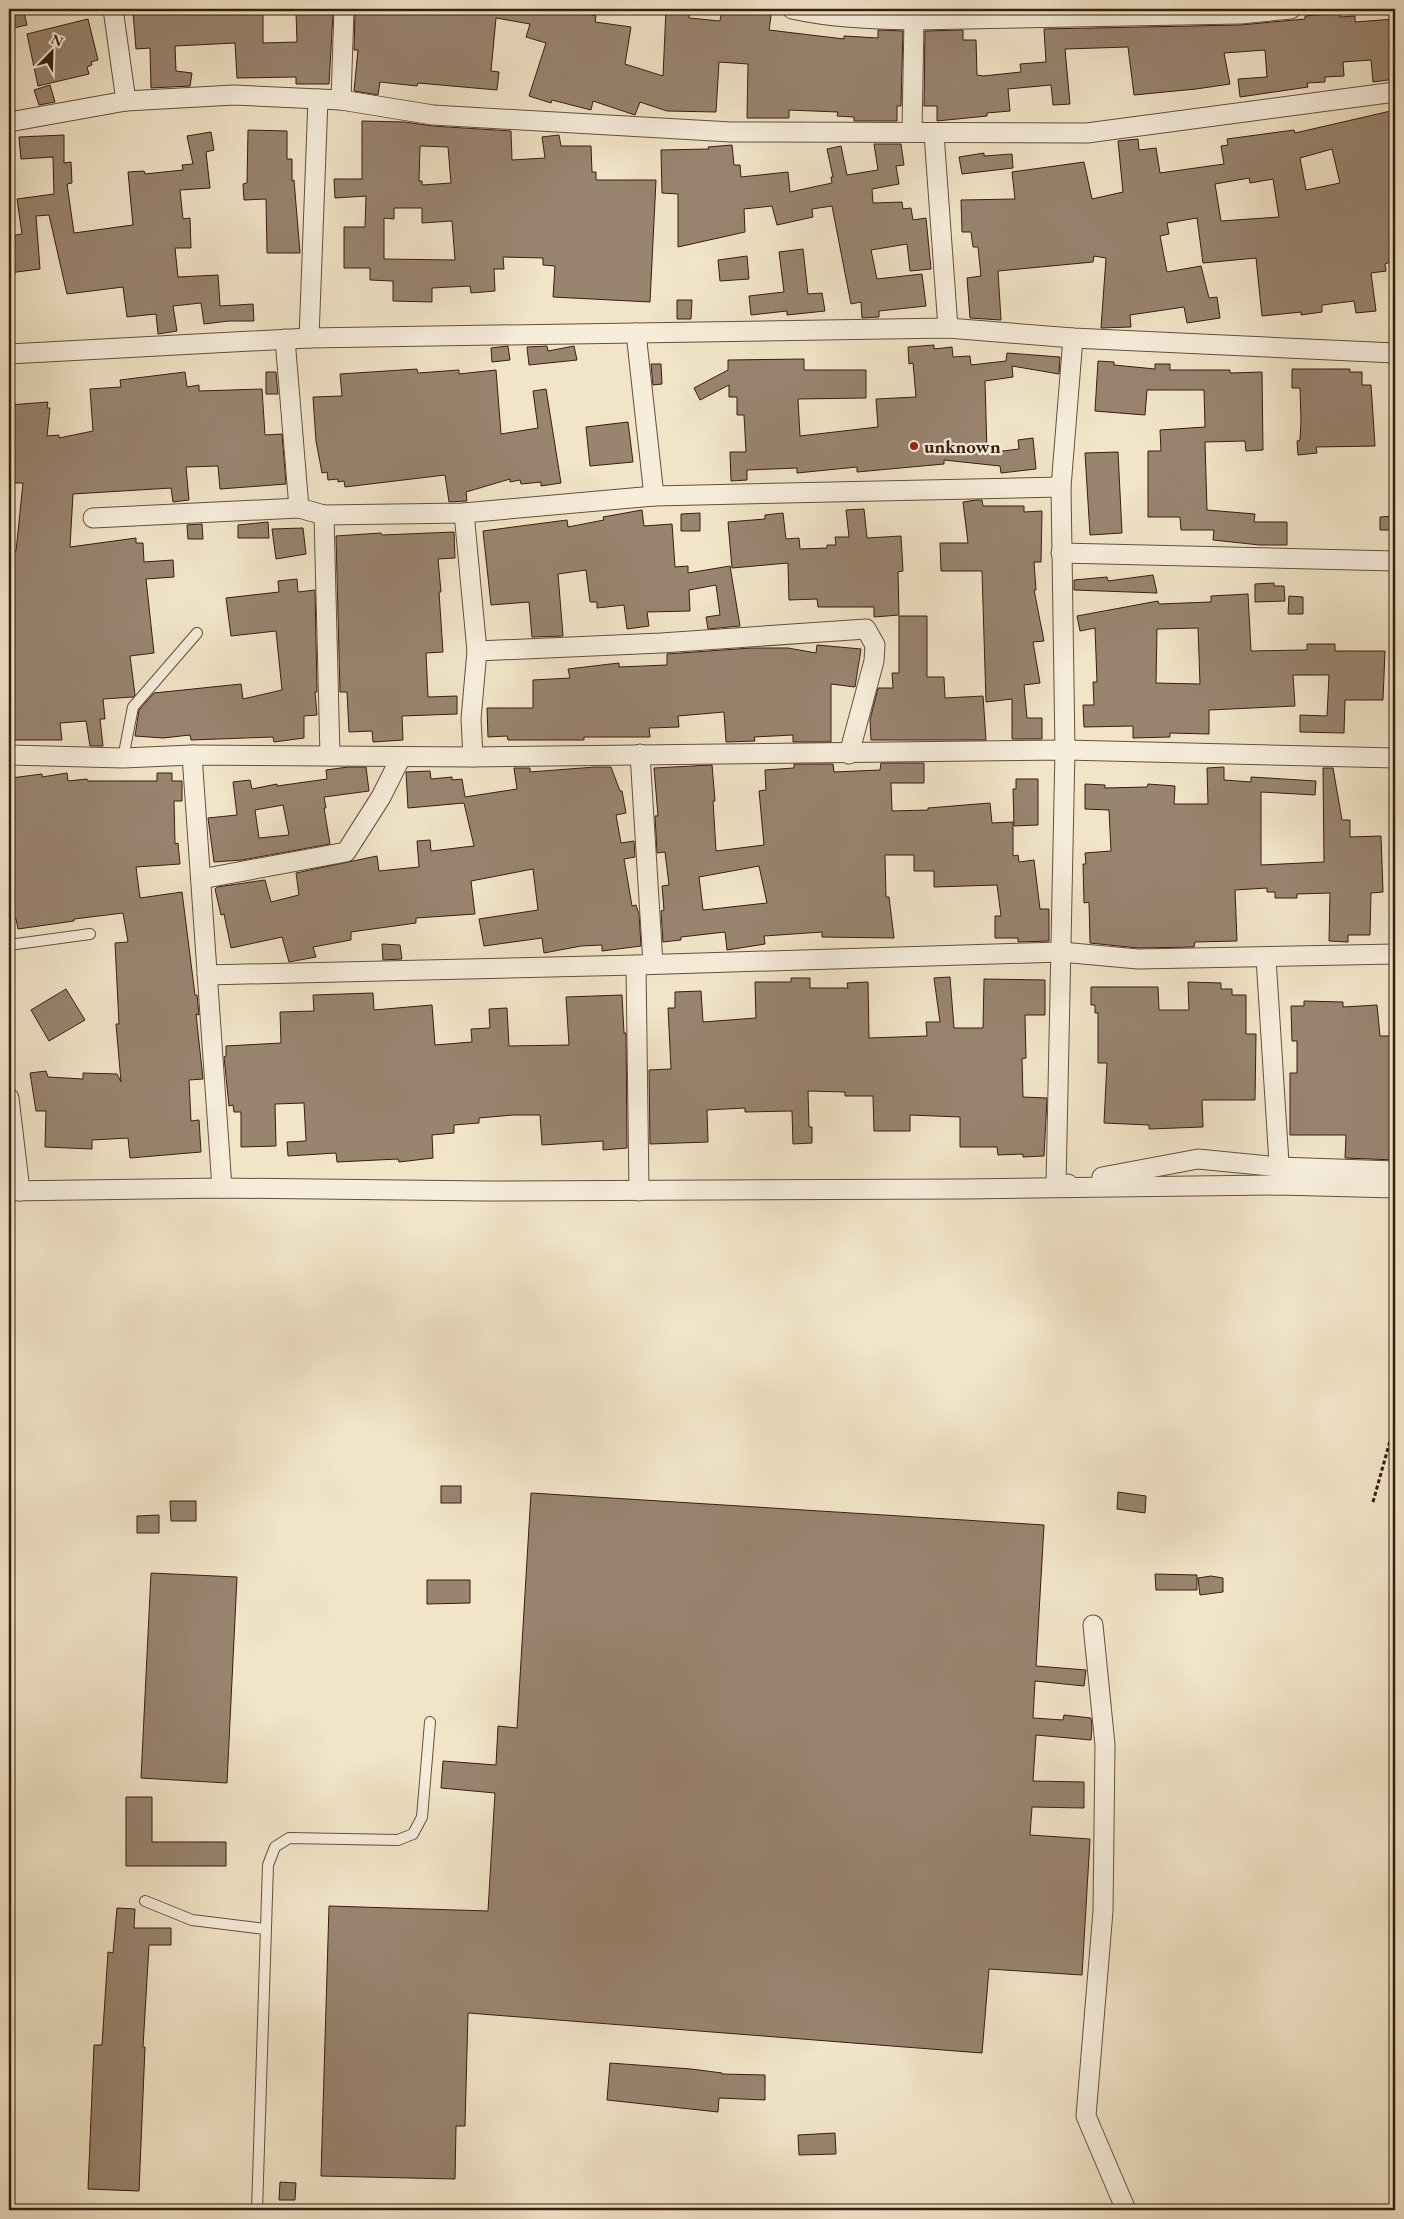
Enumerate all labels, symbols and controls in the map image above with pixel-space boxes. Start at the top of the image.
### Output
north arrow [28,28,78,78]
text: N [48,30,66,51]
place label: unknown [924,434,1001,459]
marker: unknown [908,440,920,452]

